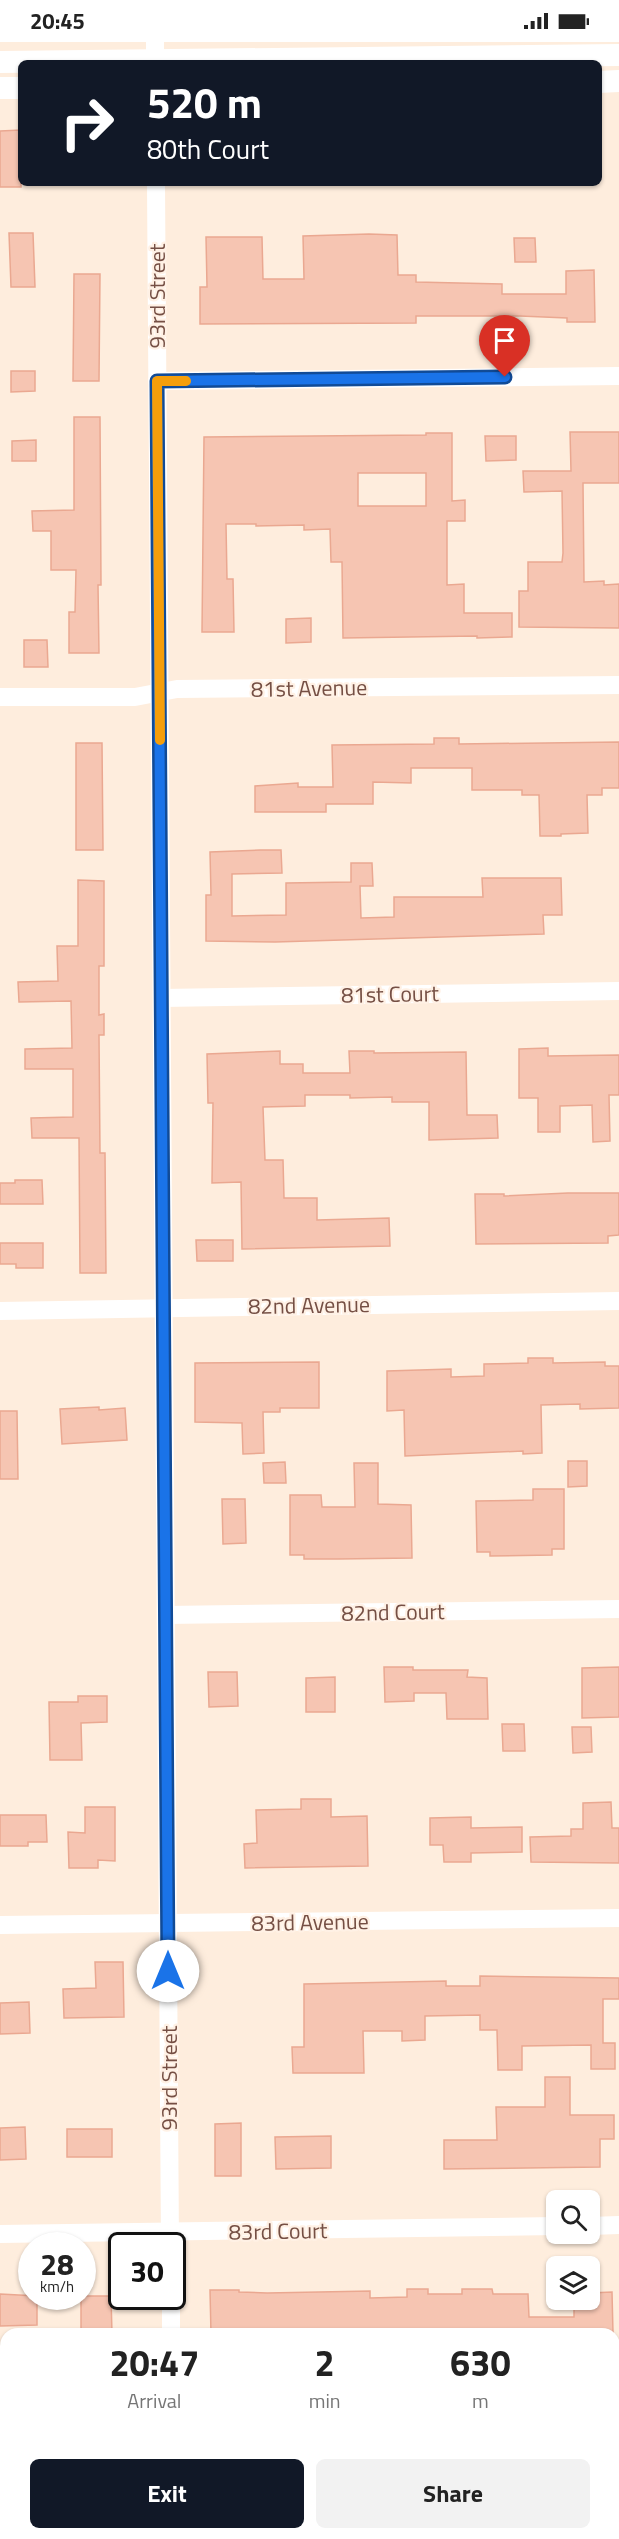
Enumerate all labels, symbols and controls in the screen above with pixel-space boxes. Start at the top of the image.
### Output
text: 20:45 [30,4,85,38]
text: 520 m [147,70,262,134]
icon: right [48,84,126,162]
text: 80th Court [147,128,269,169]
street label: 93rd Street [140,243,174,349]
pin [479,315,530,377]
icon: arrive [488,324,521,357]
street label: 81st Avenue [251,670,367,706]
street label: 81st Court [341,976,439,1012]
street label: 82nd Avenue [248,1287,370,1323]
street label: 82nd Court [341,1594,445,1630]
street label: 83rd Avenue [251,1904,369,1940]
position arrow [136,1939,200,2003]
street label: 93rd Street [152,2025,186,2131]
map controls [546,2190,600,2310]
button: search [546,2190,600,2244]
street label: 83rd Court [228,2213,328,2249]
speed limit sign: 30 [108,2232,186,2310]
text: 28 [40,2241,74,2287]
button: layers [546,2256,600,2310]
text: km/h [40,2275,74,2298]
text: 20:47 [109,2335,199,2390]
text: 2 [315,2335,335,2390]
text: 630 [450,2335,511,2390]
text: Arrival [127,2385,182,2416]
text: min [309,2385,341,2416]
text: m [472,2385,489,2416]
button: Exit [30,2459,304,2528]
button: Share [316,2459,590,2528]

